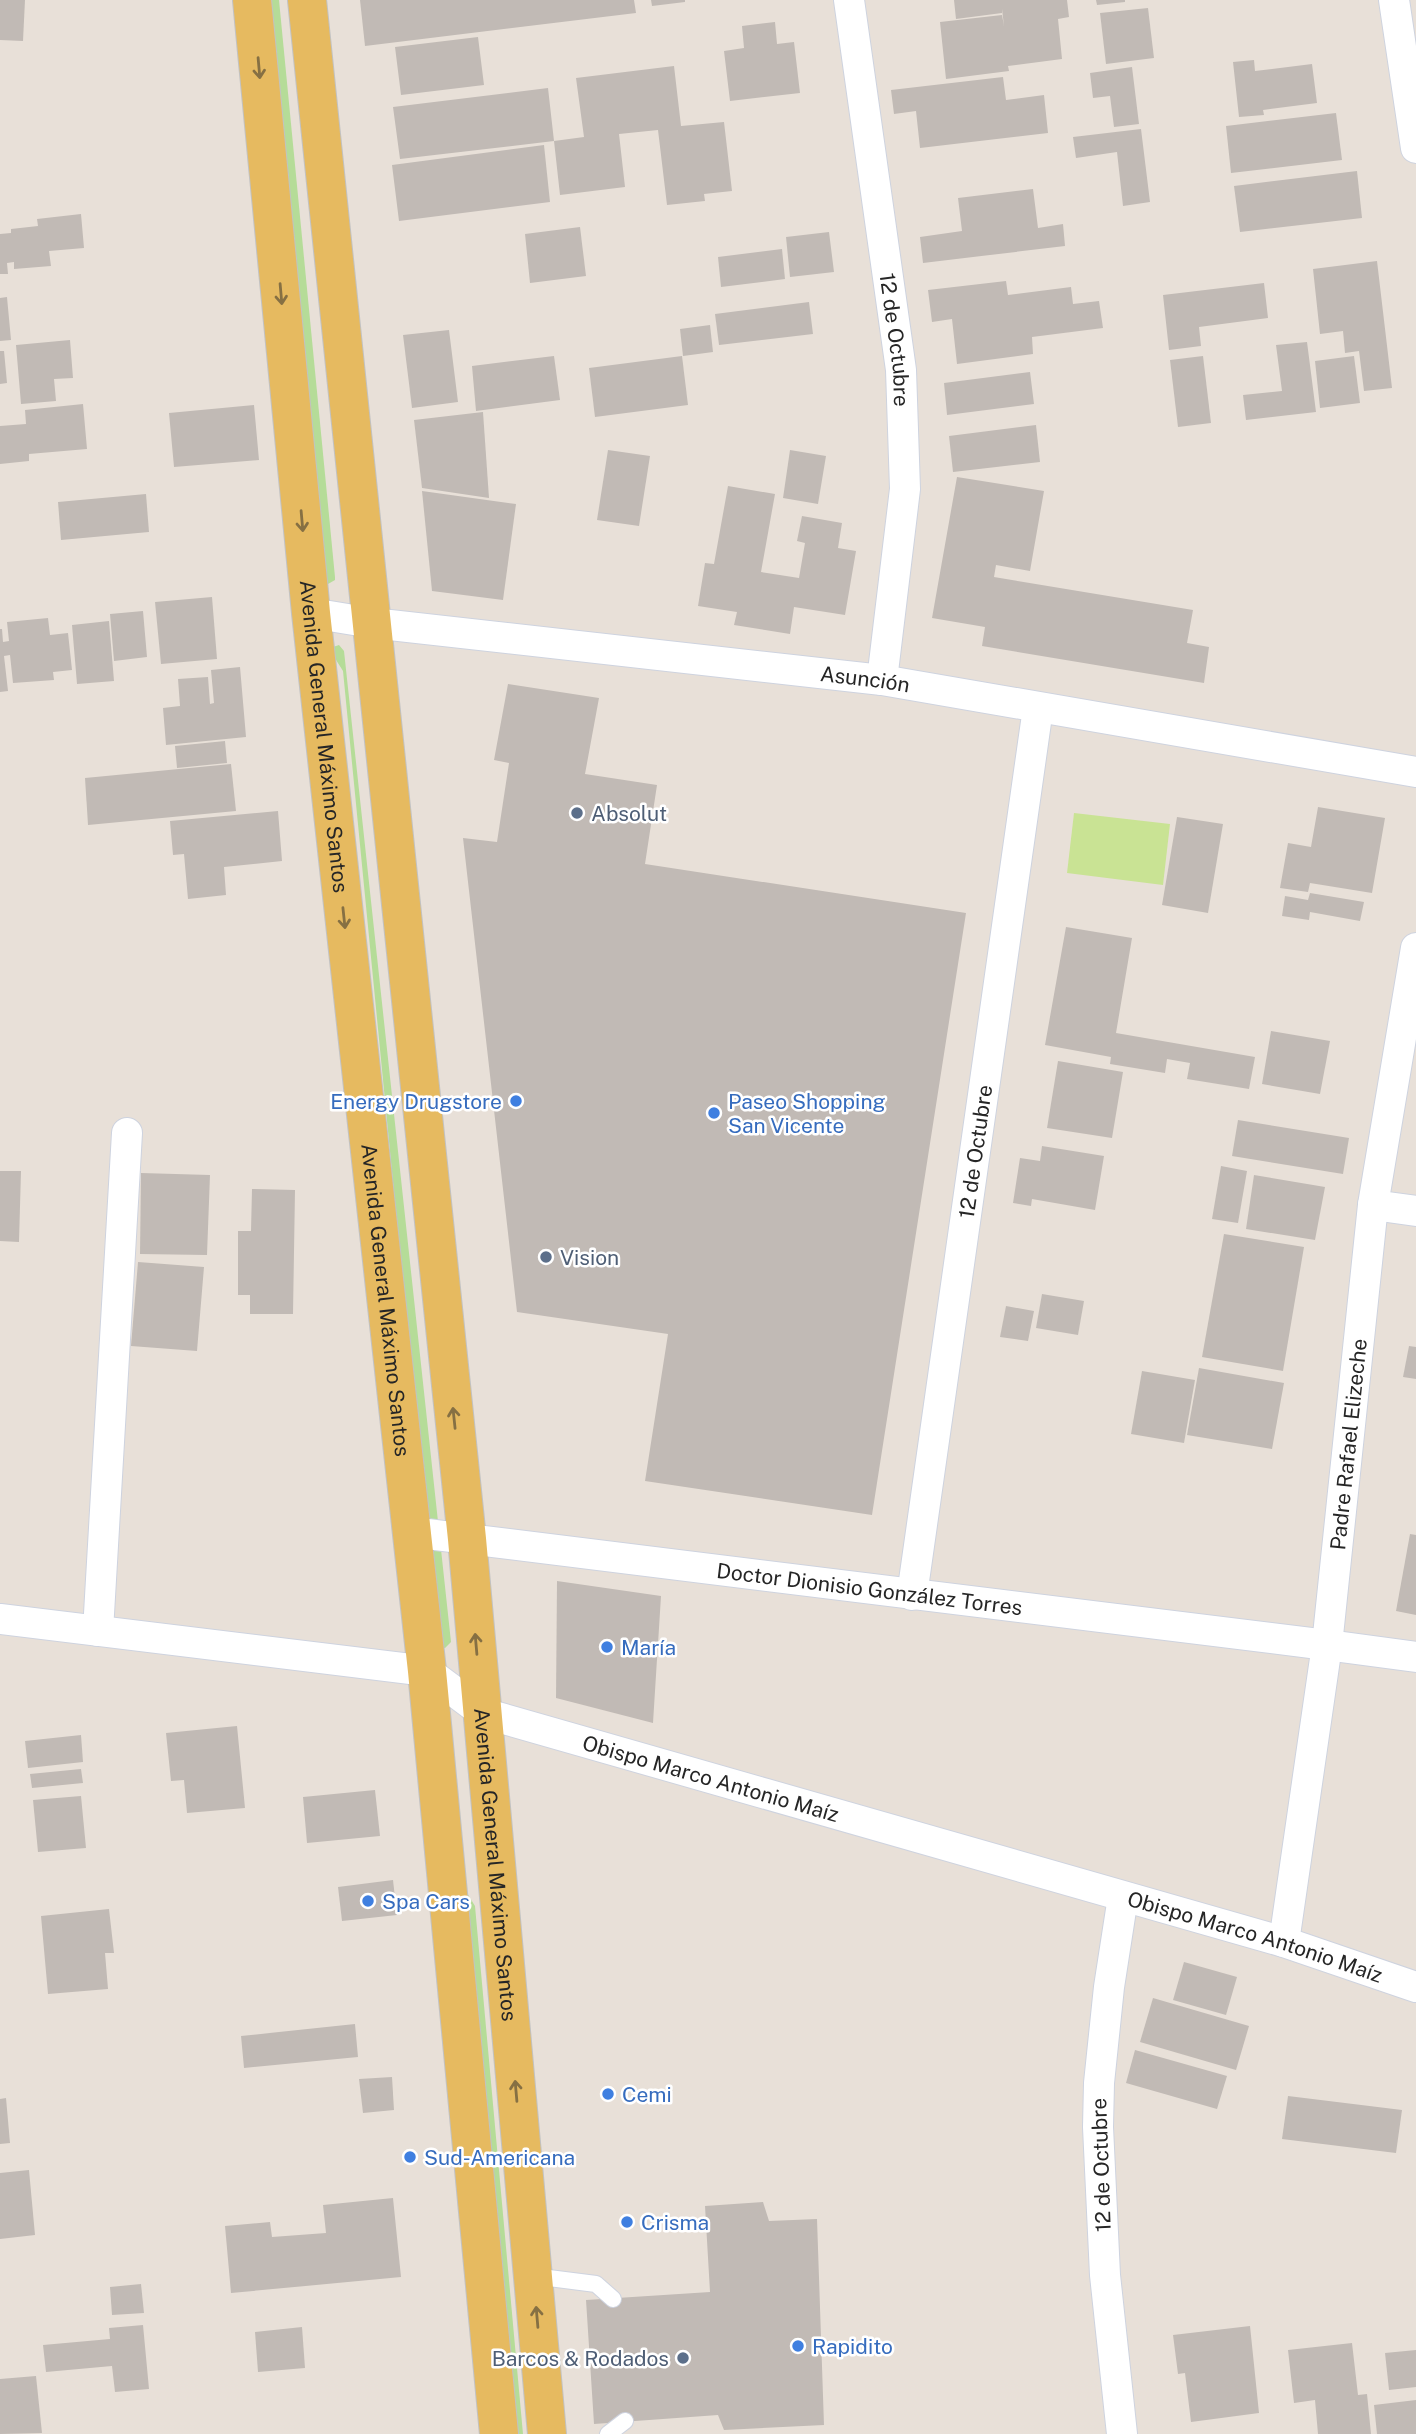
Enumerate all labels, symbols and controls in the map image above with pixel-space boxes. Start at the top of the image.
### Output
one-way arrow [253,56,266,79]
street label: 12 de Octubre [875,271,915,407]
one-way arrow [274,283,287,305]
one-way arrow [296,509,309,532]
street label: Avenida General Máximo Santos [295,579,354,894]
street label: Asunción [819,661,912,697]
place label: Absolut [591,801,667,826]
marker: Absolut [569,805,585,821]
one-way arrow [338,906,351,928]
street label: 12 de Octubre [953,1083,997,1220]
place label: Energy Drugstore [330,1089,502,1114]
place label: Paseo Shopping San Vicente [728,1089,886,1138]
marker: Energy Drugstore [508,1093,524,1109]
marker: Paseo Shopping San Vicente [706,1105,722,1121]
street label: Avenida General Máximo Santos [357,1142,416,1458]
place label: Vision [560,1245,619,1270]
marker: Vision [538,1249,554,1265]
street label: Padre Rafael Elizeche [1325,1337,1371,1551]
one-way arrow [447,1407,460,1430]
street label: Doctor Dionisio González Torres [715,1557,1024,1620]
one-way arrow [469,1634,482,1656]
place label: María [621,1635,676,1660]
marker: María [599,1639,615,1655]
street label: Avenida General Máximo Santos [470,1707,523,2022]
street label: Obispo Marco Antonio Maíz [580,1730,842,1827]
street label: Obispo Marco Antonio Maíz [1125,1885,1386,1987]
place label: Spa Cars [382,1889,470,1914]
marker: Spa Cars [360,1893,376,1909]
one-way arrow [509,2080,522,2102]
place label: Cemi [622,2082,672,2107]
marker: Cemi [600,2086,616,2102]
street label: 12 de Octubre [1086,2097,1116,2233]
place label: Sud-Americana [424,2145,575,2170]
marker: Sud-Americana [402,2149,418,2165]
place label: Crisma [641,2210,709,2235]
marker: Crisma [619,2214,635,2230]
one-way arrow [530,2306,543,2329]
place label: Rapidito [812,2334,893,2359]
marker: Rapidito [790,2338,806,2354]
place label: Barcos & Rodados [492,2346,669,2371]
marker: Barcos & Rodados [675,2350,691,2366]

